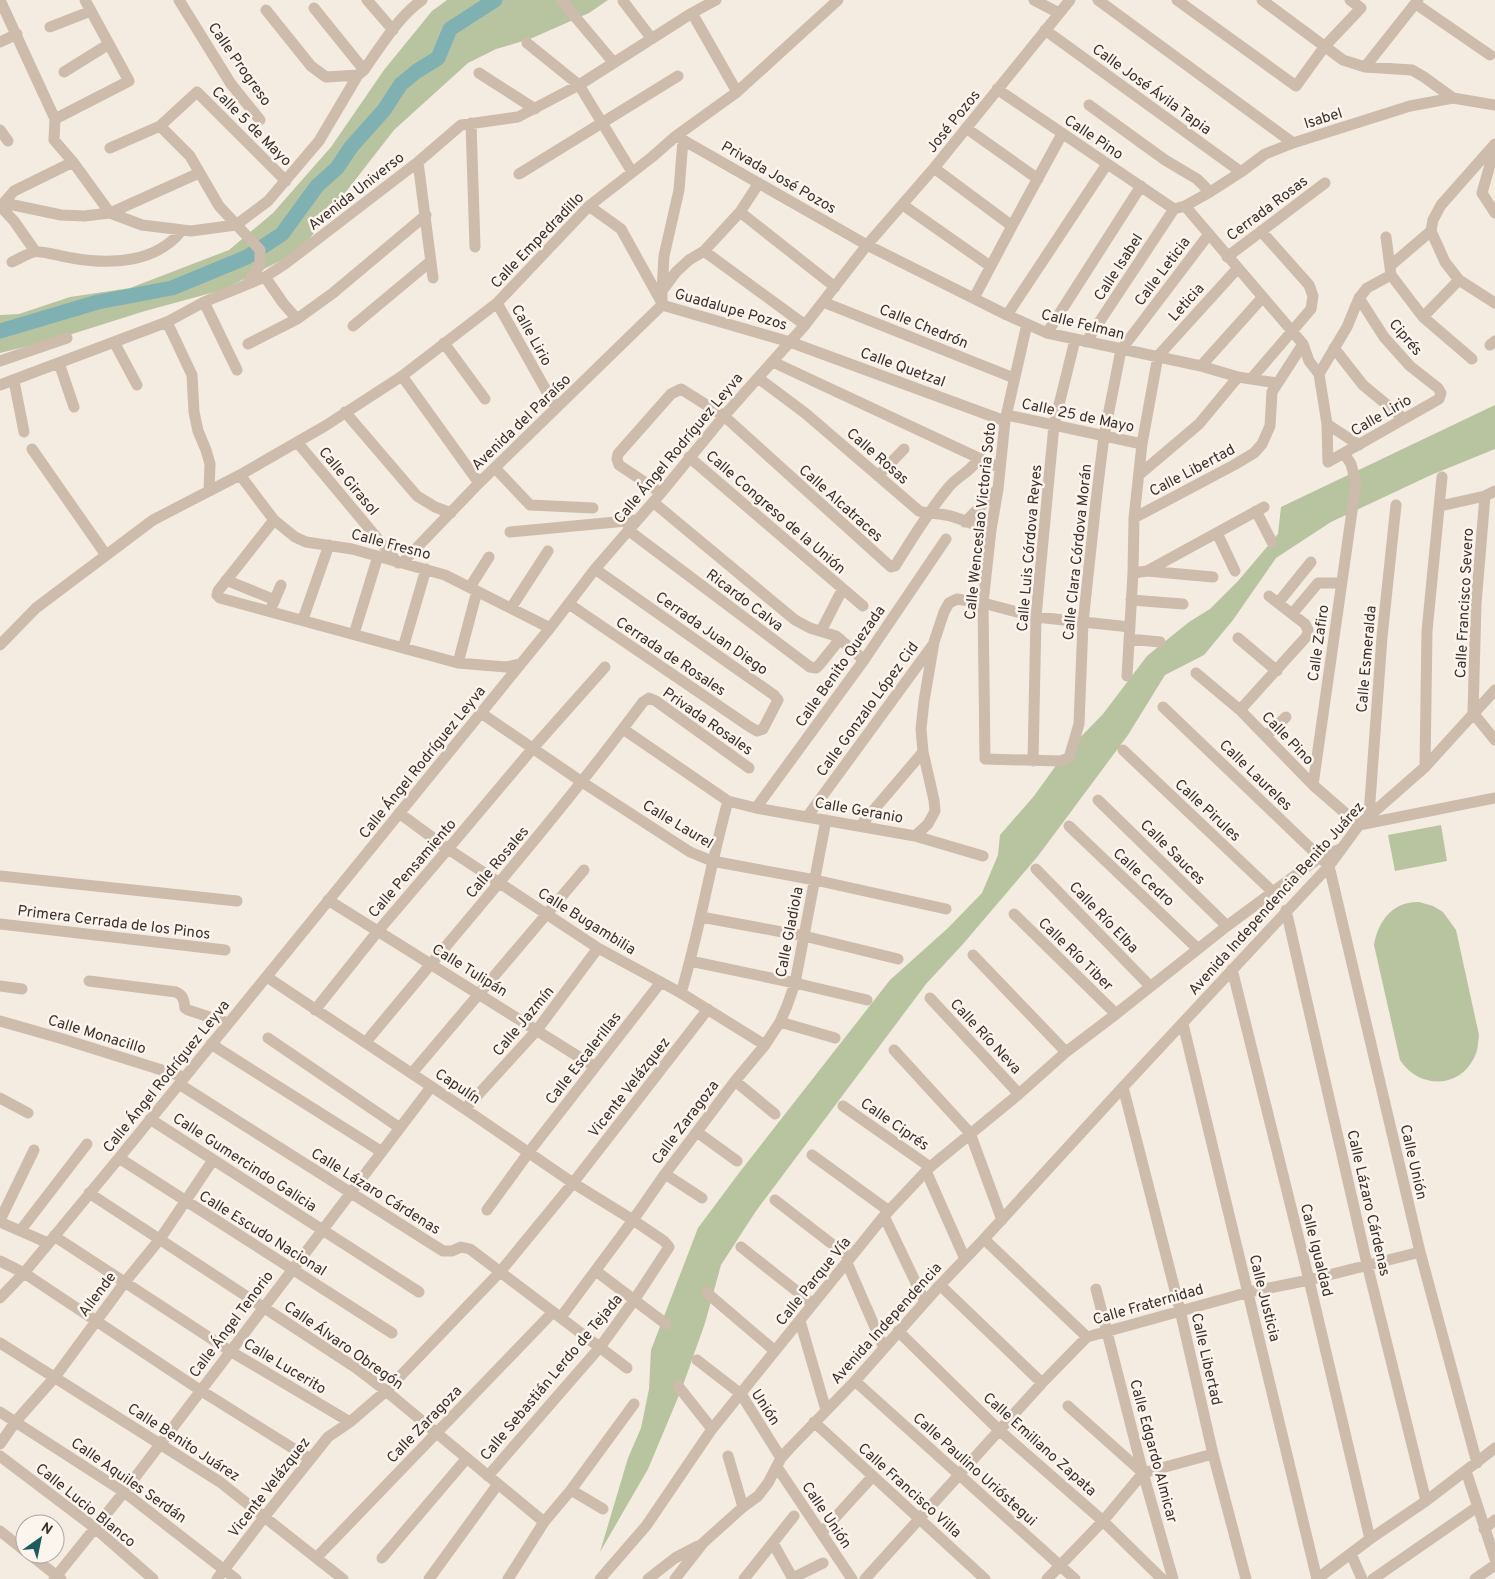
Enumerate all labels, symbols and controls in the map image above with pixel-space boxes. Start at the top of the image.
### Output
street label: Calle Progreso [203,19,275,110]
street label: Calle José Ávila Tapia [1088,40,1215,140]
street label: Calle 5 de Mayo [207,83,295,171]
street label: José Pozos [923,87,985,157]
street label: Isabel [1302,105,1345,134]
street label: Calle Pino [1060,112,1126,165]
street label: Privada José Pozos [717,138,839,219]
street label: Avenida Universo [305,149,409,236]
street label: Cerrada Rosas [1223,172,1312,246]
street label: Calle Empedradillo [487,189,589,293]
street label: Calle Isabel [1090,231,1148,305]
street label: Calle Leticia [1130,233,1194,309]
street label: Leticia [1164,279,1208,325]
street label: Guadalupe Pozos [672,285,789,336]
street label: Calle Chedrón [876,301,971,354]
street label: Calle Lirio [506,302,555,370]
street label: Calle Felman [1039,306,1126,345]
street label: Ciprés [1384,316,1426,360]
street label: Calle Quetzal [857,344,948,393]
street label: Calle Ángel Rodríguez Leyva [610,369,748,528]
street label: Avenida del Paraíso [468,371,576,475]
street label: Calle Lirio [1348,391,1416,441]
street label: Calle 25 de Mayo [1020,395,1136,438]
street label: Calle Wenceslao Victoria Soto [962,421,1001,621]
street label: Calle Rosas [842,425,912,489]
street label: Calle Libertad [1147,441,1239,502]
street label: Calle Girasol [314,444,382,520]
street label: Calle Congreso de la Unión [701,447,849,579]
street label: Calle Alcatraces [794,461,886,547]
street label: Calle Clara Córdova Morán [1060,463,1097,641]
street label: Calle Luis Córdova Reyes [1014,464,1047,632]
street label: Calle Fresno [349,526,433,565]
street label: Calle Francisco Severo [1452,527,1479,679]
street label: Ricardo Calva [702,566,786,636]
street label: Cerrada Juan Diego [651,588,771,680]
street label: Calle Benito Quezada [792,602,890,731]
street label: Calle Zafiro [1305,604,1334,683]
street label: Calle Esmeralda [1353,605,1382,714]
street label: Cerrada de Rosales [611,613,729,701]
street label: Calle Gonzalo López Cid [813,639,923,781]
street label: Calle Ángel Rodríguez Leyva [355,682,491,843]
street label: Privada Rosales [658,684,756,760]
street label: Calle Pino [1257,708,1317,770]
street label: Calle Laureles [1214,736,1295,816]
street label: Calle Pirules [1170,776,1244,846]
street label: Calle Geranio [813,794,905,829]
street label: Calle Laurel [638,797,716,854]
street label: Avenida Independencia Benito Juárez [1185,798,1369,1000]
street label: Calle Pensamiento [365,816,461,922]
street label: Calle Sauces [1135,816,1209,890]
street label: Calle Rosales [462,823,534,903]
street label: Calle Cedro [1108,845,1178,911]
street label: Calle Río Elba [1064,878,1142,958]
street label: Calle Bugambilia [533,884,639,960]
street label: Calle Gladiola [772,885,809,979]
street label: Primera Cerrada de los Pinos [16,902,211,945]
street label: Calle Río Tiber [1033,914,1117,996]
street label: Calle Tulipán [428,941,511,1002]
street label: Calle Jazmín [489,983,559,1061]
street label: Calle Río Neva [945,995,1025,1079]
street label: Calle Ángel Rodríguez Leyva [99,996,235,1157]
street label: Calle Escalerillas [542,1009,626,1109]
street label: Calle Monacillo [45,1011,148,1059]
street label: Vicente Velázquez [585,1034,675,1142]
street label: Capulín [431,1065,484,1109]
street label: Calle Zaragoza [648,1077,724,1169]
street label: Calle Ciprés [856,1095,932,1156]
street label: Calle Gumercindo Galicia [169,1110,320,1217]
street label: Calle Unión [1395,1123,1430,1202]
street label: Calle Lázaro Cárdenas [1341,1128,1394,1278]
street label: Calle Lázaro Cárdenas [307,1145,444,1240]
street label: Calle Escudo Nacional [195,1187,330,1281]
street label: Calle Igualdad [1295,1202,1336,1299]
street label: Calle Parque Vía [772,1234,856,1330]
street label: Calle Justicia [1244,1253,1284,1344]
street label: Avenida Independencia [828,1259,947,1389]
street label: Calle Ángel Tenorio [185,1267,279,1382]
street label: Allende [75,1269,121,1321]
street label: Calle Fraternidad [1091,1281,1206,1330]
street label: Calle Sebastián Lerdo de Tejada [477,1291,628,1465]
street label: Calle Álvaro Obregón [280,1297,407,1395]
street label: Calle Libertad [1186,1311,1225,1407]
street label: Calle Lucerito [239,1335,329,1399]
street label: Calle Edgardo Almicar [1124,1378,1181,1525]
street label: Calle Zaragoza [383,1382,467,1468]
street label: Unión [746,1386,783,1430]
street label: Calle Emiliano Zapata [978,1389,1100,1501]
street label: Calle Benito Juárez [123,1400,243,1487]
street label: Calle Paulino Urióstegui [908,1409,1040,1531]
street label: Calle Aquiles Serdán [67,1434,190,1528]
street label: Vicente Velázquez [225,1434,315,1542]
street label: Calle Francisco Villa [853,1440,965,1543]
street label: Calle Lucio Blanco [31,1460,139,1552]
street label: Calle Unión [797,1479,855,1553]
north arrow [15,1514,65,1564]
text: N [37,1519,55,1539]

